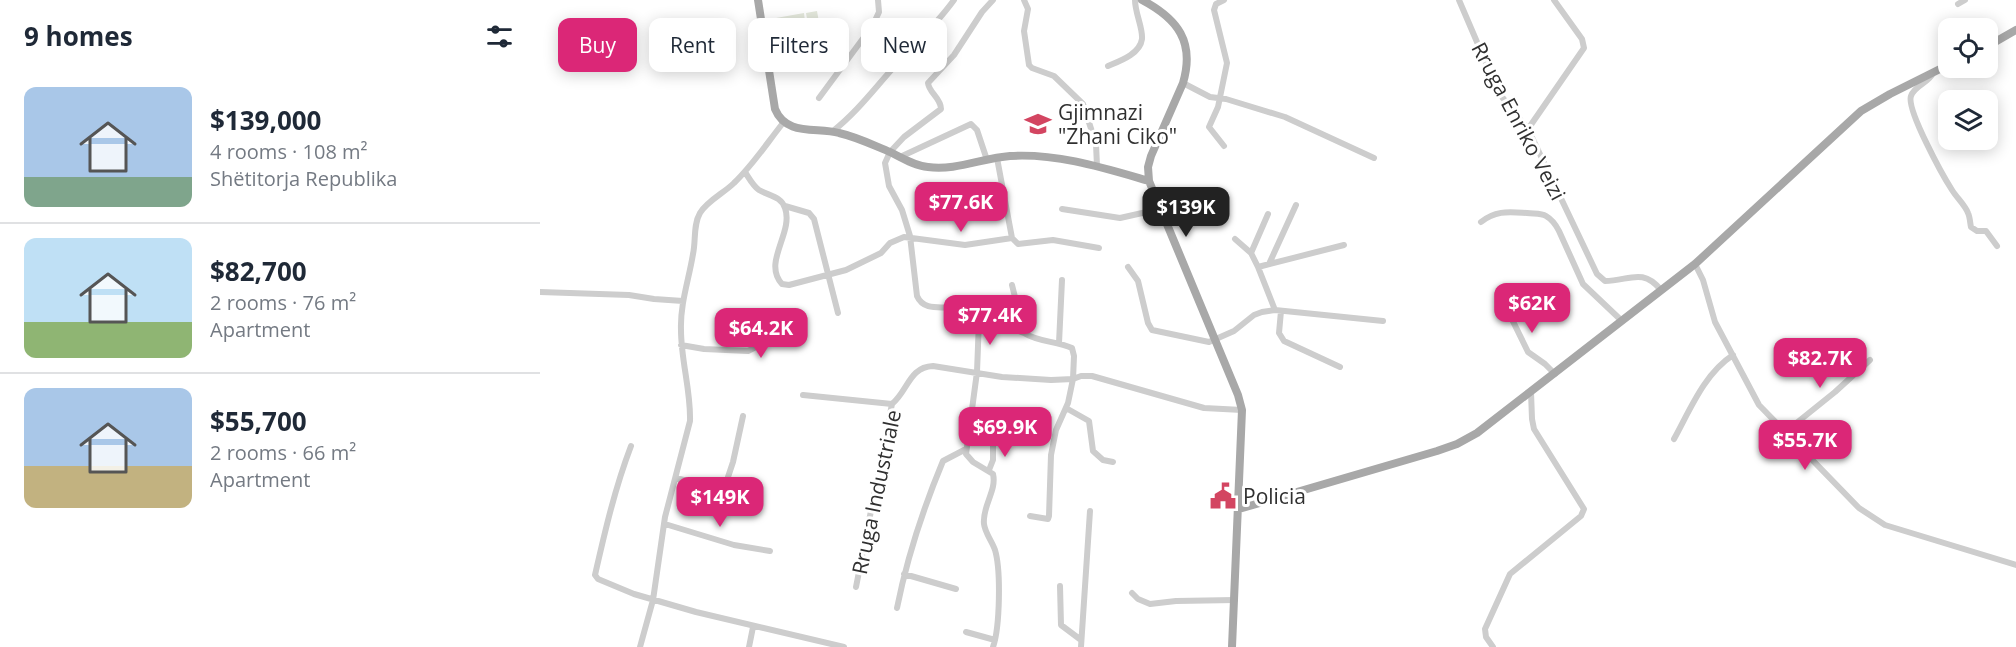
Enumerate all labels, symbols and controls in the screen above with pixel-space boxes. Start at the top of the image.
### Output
text: 9 homes [24,18,133,54]
chip: Buy [558,18,637,72]
chip: Rent [649,18,736,72]
chip: Filters [748,18,849,72]
chip: New [861,18,947,72]
map controls [1938,18,1998,150]
button: locate [1938,18,1998,78]
icon: filters [483,20,516,53]
street label: Rruga Enriko Veizi [1465,37,1573,205]
button: layers [1938,90,1998,150]
place label: Gjimnazi "Zhani Ciko" [1058,98,1177,150]
text: $139,000 [210,102,321,138]
school or university icon: Gjimnazi "Zhani Ciko" [1023,109,1053,139]
icon: home [72,111,144,183]
text: 4 rooms · 108 m² [210,138,368,165]
text: Shëtitorja Republika [210,165,397,192]
pin: $77.6K [912,182,1010,233]
pin: $139K [1144,187,1228,238]
text: $77.6K [929,188,993,215]
text: $139K [1156,193,1216,220]
text: $82,700 [210,253,307,289]
icon: home [72,262,144,334]
pin: $62K [1496,283,1568,334]
text: 2 rooms · 76 m² [210,289,356,316]
text: $62K [1508,289,1556,316]
pin: $77.4K [941,295,1039,346]
text: $77.4K [958,301,1022,328]
pin: $64.2K [712,308,810,359]
text: $64.2K [729,314,793,341]
text: Apartment [210,316,310,343]
pin: $82.7K [1771,338,1869,389]
text: $82.7K [1788,344,1852,371]
text: $55,700 [210,403,307,439]
street label: Rruga Industriale [845,407,907,577]
pin: $69.9K [956,407,1054,458]
icon: home [72,412,144,484]
text: $69.9K [973,413,1037,440]
pin: $55.7K [1756,420,1854,471]
text: $55.7K [1773,426,1837,453]
text: 2 rooms · 66 m² [210,439,356,466]
text: Apartment [210,466,310,493]
pin: $149K [678,477,762,528]
public building icon: Policia [1208,481,1238,511]
place label: Policia [1243,482,1306,510]
text: $149K [690,483,750,510]

